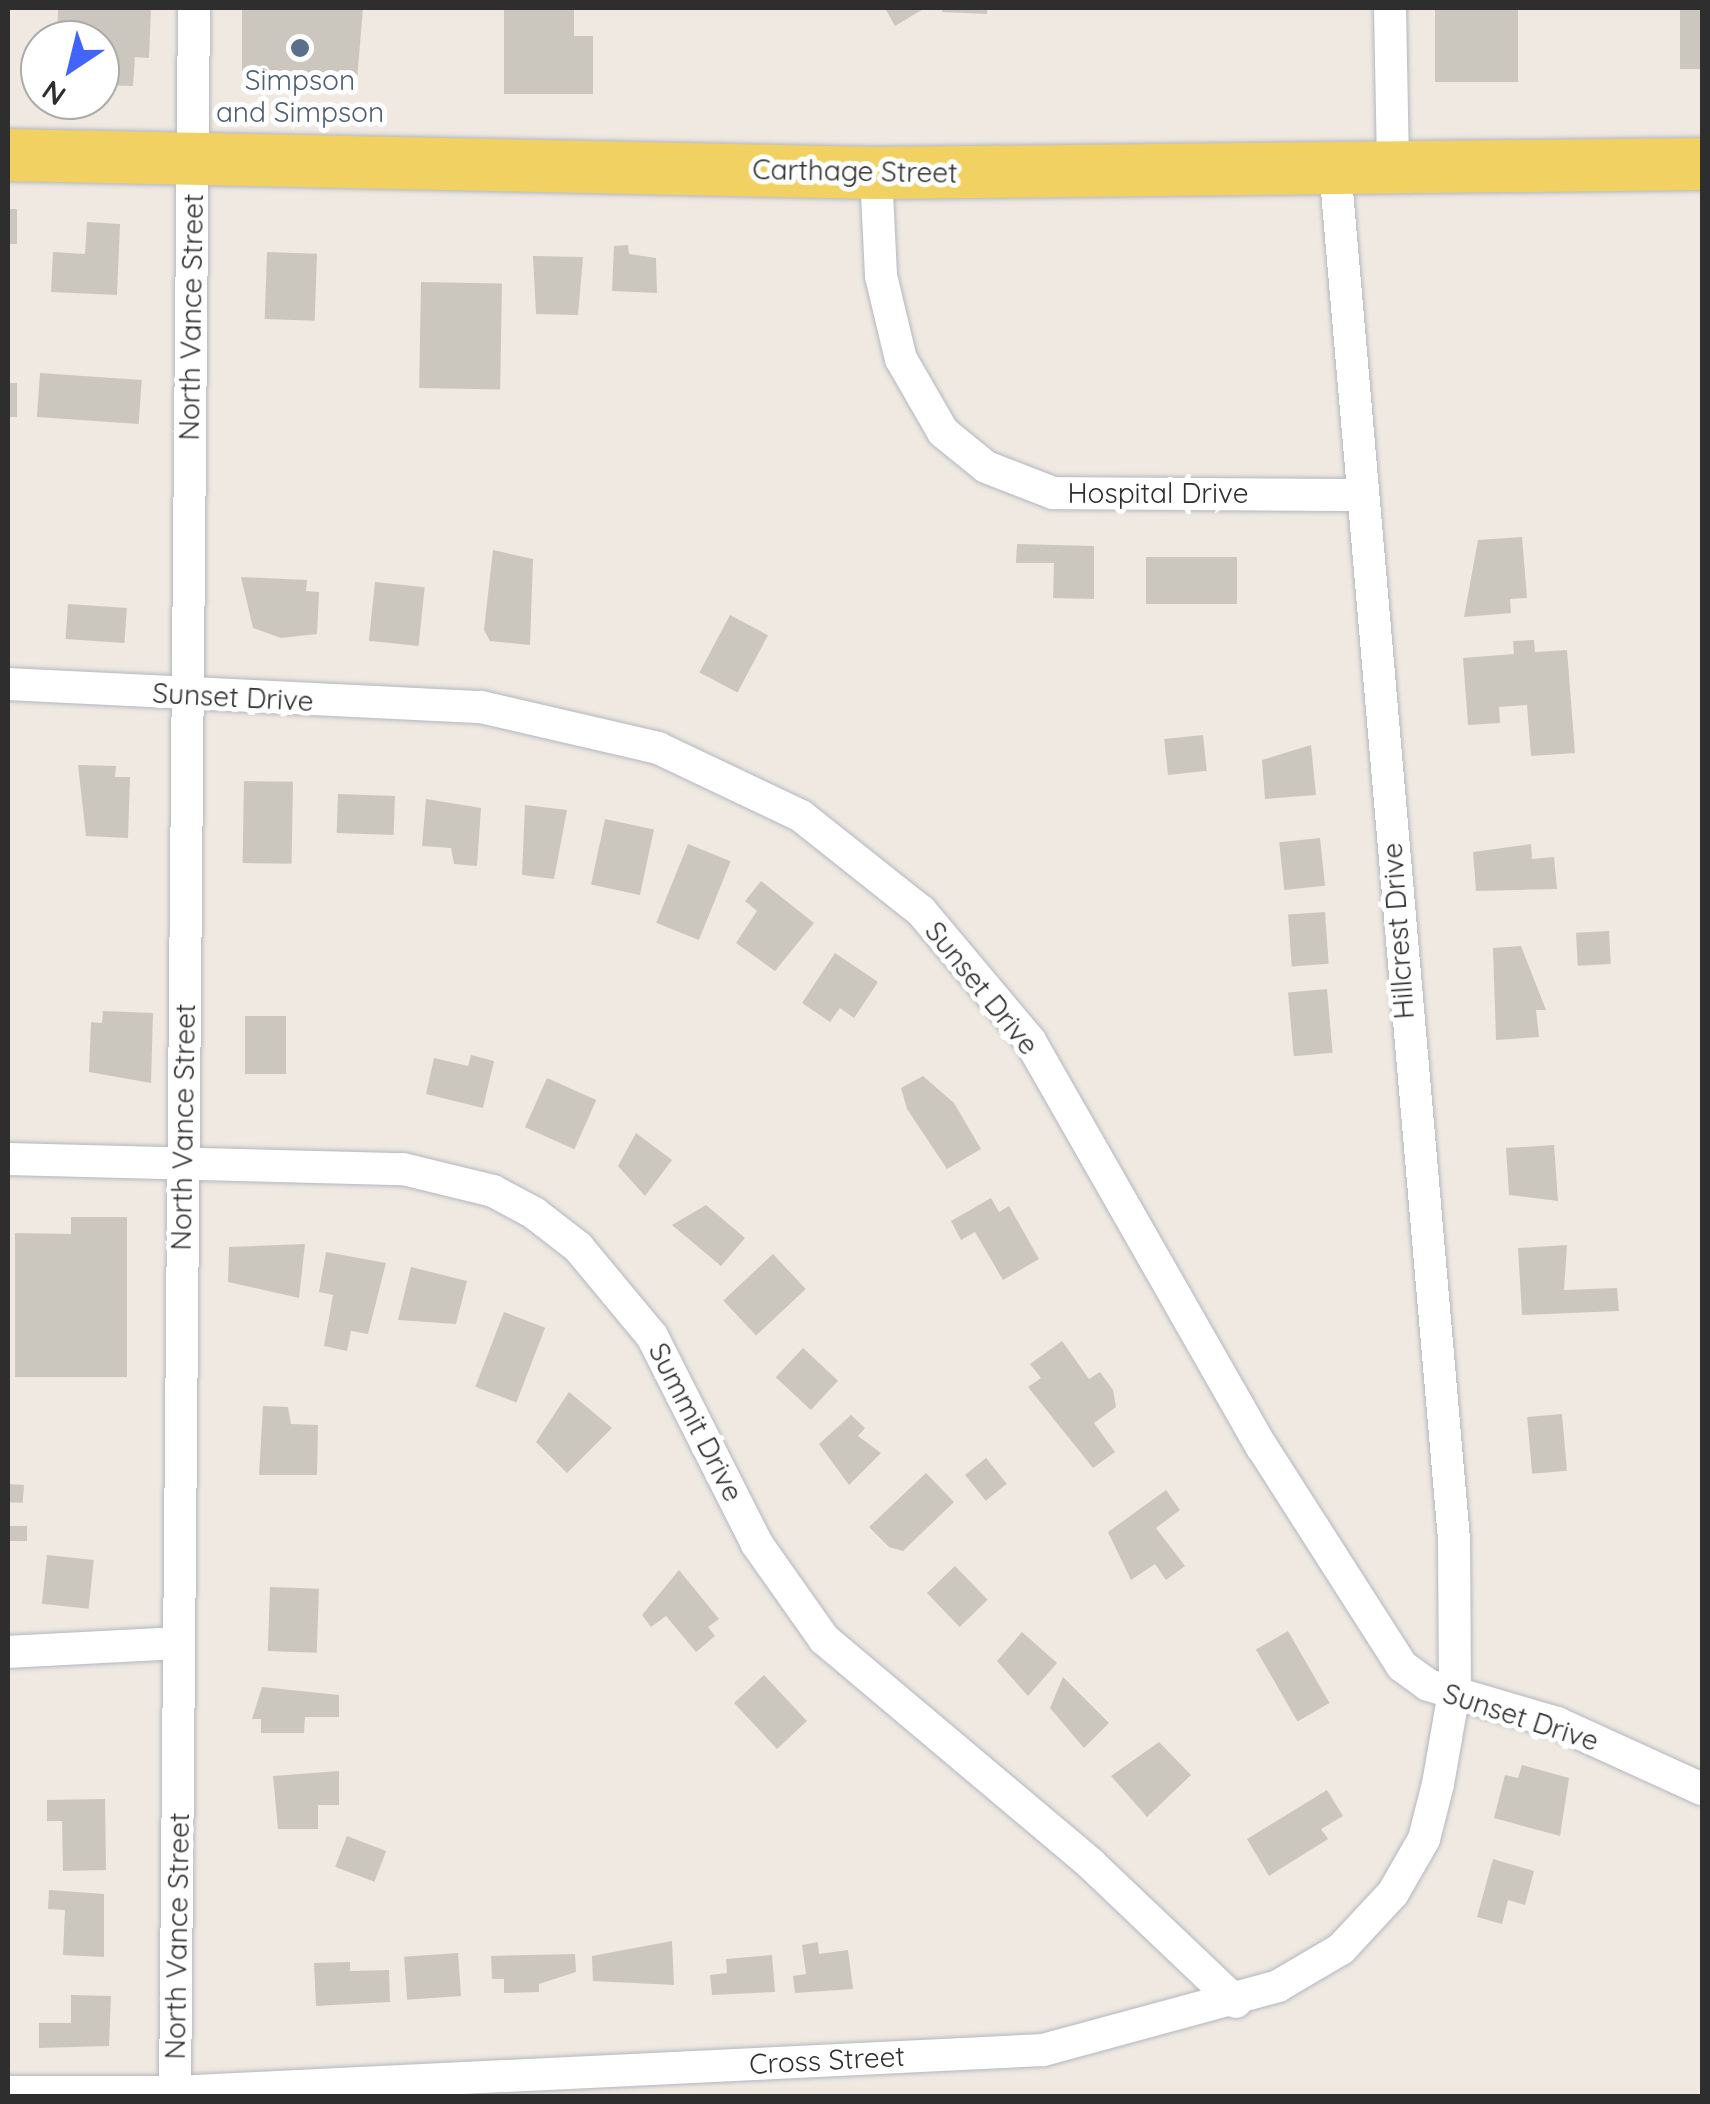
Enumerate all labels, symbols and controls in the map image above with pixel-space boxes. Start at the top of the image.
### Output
north arrow [20,20,120,120]
marker: Simpson and Simpson [289,37,311,59]
place label: Simpson and Simpson [216,63,384,129]
text: N [35,73,72,114]
street label: Carthage Street [752,152,958,190]
street label: North Vance Street [172,193,210,441]
street label: Hospital Drive [1067,476,1249,510]
street label: Sunset Drive [152,676,314,718]
street label: Hillcrest Drive [1375,842,1421,1020]
street label: Sunset Drive [918,915,1046,1061]
street label: North Vance Street [164,1003,202,1251]
street label: Summit Drive [642,1337,750,1507]
street label: Sunset Drive [1439,1676,1603,1758]
street label: North Vance Street [158,1812,196,2060]
street label: Cross Street [748,2039,906,2081]

